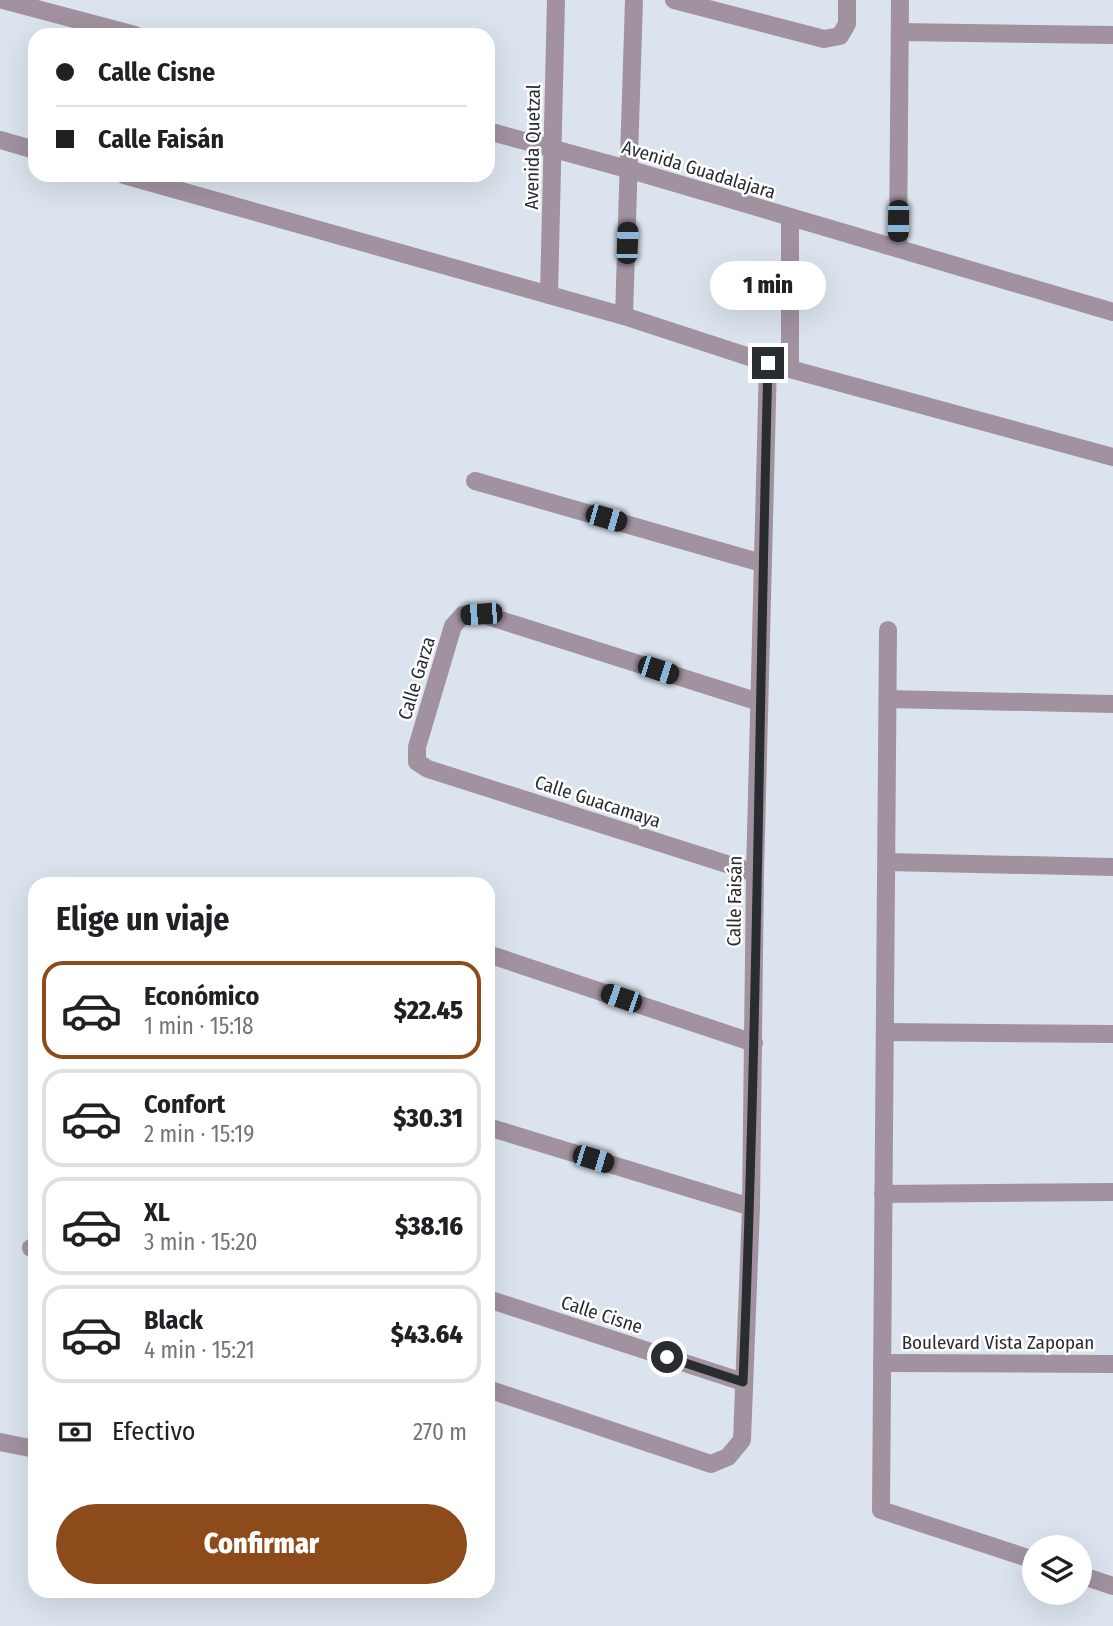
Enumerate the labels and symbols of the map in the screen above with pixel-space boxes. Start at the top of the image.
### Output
street label: Avenida Quetzal [520,84,545,210]
street label: Avenida Guadalajara [619,135,778,204]
car [888,200,909,242]
car [616,222,639,264]
callout: 1 min [710,262,826,310]
route end [752,347,784,379]
car [583,502,630,534]
car [460,602,503,626]
street label: Calle Garza [393,634,440,722]
car [635,654,682,686]
street label: Calle Guacamaya [532,770,664,833]
street label: Calle Faisán [722,855,747,947]
car [598,981,645,1015]
car [570,1143,617,1175]
street label: Calle Cisne [558,1291,645,1338]
street label: Boulevard Vista Zapopan [902,1331,1094,1354]
route start [651,1341,683,1373]

